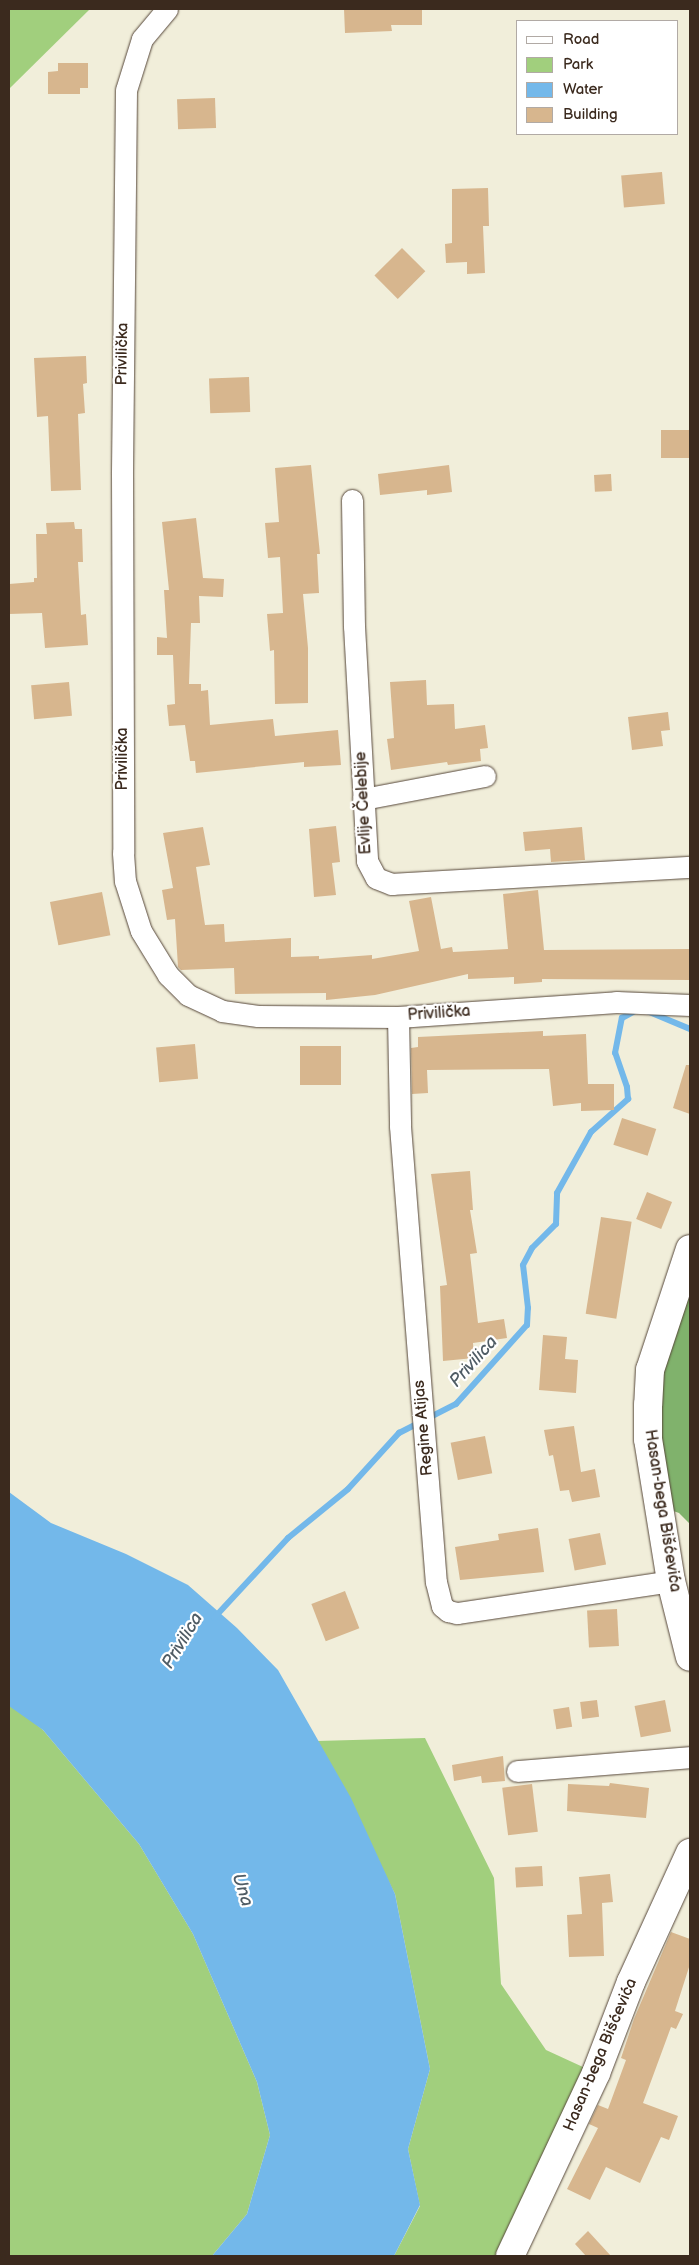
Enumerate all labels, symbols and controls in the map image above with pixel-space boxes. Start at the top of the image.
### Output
legend [516,20,679,135]
text: Road [563,30,599,49]
text: Park [563,55,593,74]
text: Water [563,80,603,99]
text: Building [563,105,618,124]
street label: Privilička [113,322,133,386]
street label: Privilička [113,728,133,790]
street label: Evlije Čelebije [352,751,376,855]
street label: Privilička [407,1002,471,1026]
water label: Privilica [445,1332,503,1392]
street label: Regine Atijas [410,1379,438,1477]
street label: Hasan-bega Bišćevića [640,1428,684,1594]
water label: Privilica [158,1609,208,1673]
water label: Una [227,1871,257,1909]
street label: Hasan-bega Bišćevića [560,1976,642,2134]

